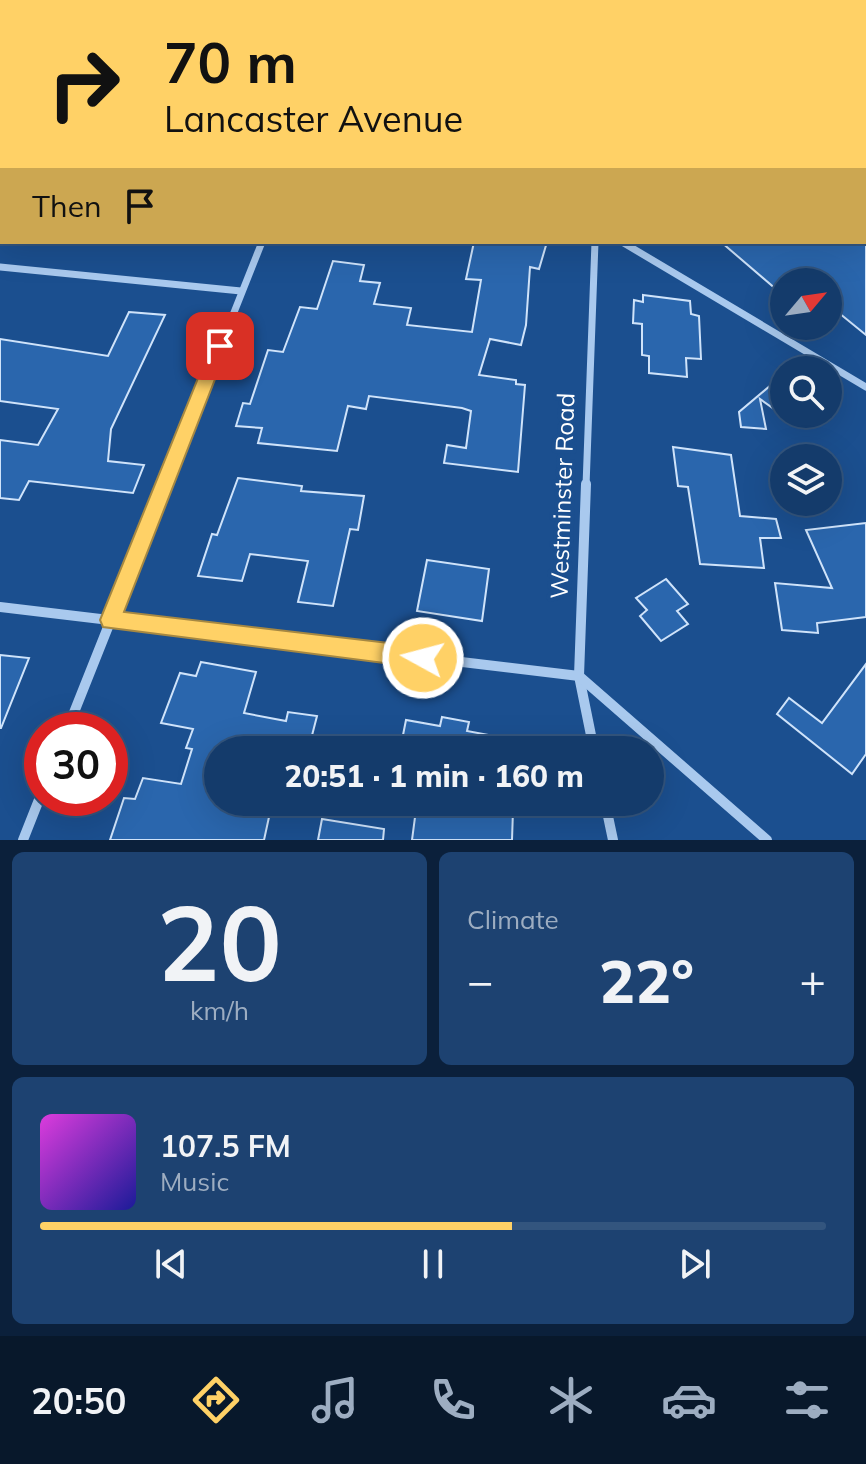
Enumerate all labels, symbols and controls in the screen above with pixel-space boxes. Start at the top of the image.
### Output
text: 70 m [164,27,297,97]
icon: right [32,32,136,136]
text: Lancaster Avenue [164,96,463,141]
icon: arrive [118,184,162,228]
text: Then [32,187,102,225]
north arrow [770,268,842,340]
map controls [770,268,842,516]
pin [186,312,254,380]
icon: arrive [198,324,242,368]
button: search [770,356,842,428]
street label: Westminster Road [543,392,581,600]
button: layers [770,444,842,516]
position arrow [381,616,465,700]
speed limit sign: 30 [24,712,128,816]
text: 20:51 · 1 min · 160 m [284,757,584,795]
text: 20 [157,876,282,1007]
text: Climate [467,903,559,936]
text: 22° [599,943,694,1018]
text: − [467,953,493,1008]
text: + [800,953,826,1008]
text: km/h [190,994,249,1027]
text: 107.5 FM [160,1127,291,1165]
text: Music [160,1165,229,1198]
icon: previous [149,1242,193,1286]
icon: pause [411,1242,455,1286]
icon: next [673,1242,717,1286]
icon: directions [188,1372,244,1428]
icon: music [307,1372,363,1428]
icon: phone [425,1372,481,1428]
icon: climate [543,1372,599,1428]
icon: car [661,1372,717,1428]
icon: filters [779,1372,835,1428]
text: 20:50 [31,1378,126,1423]

